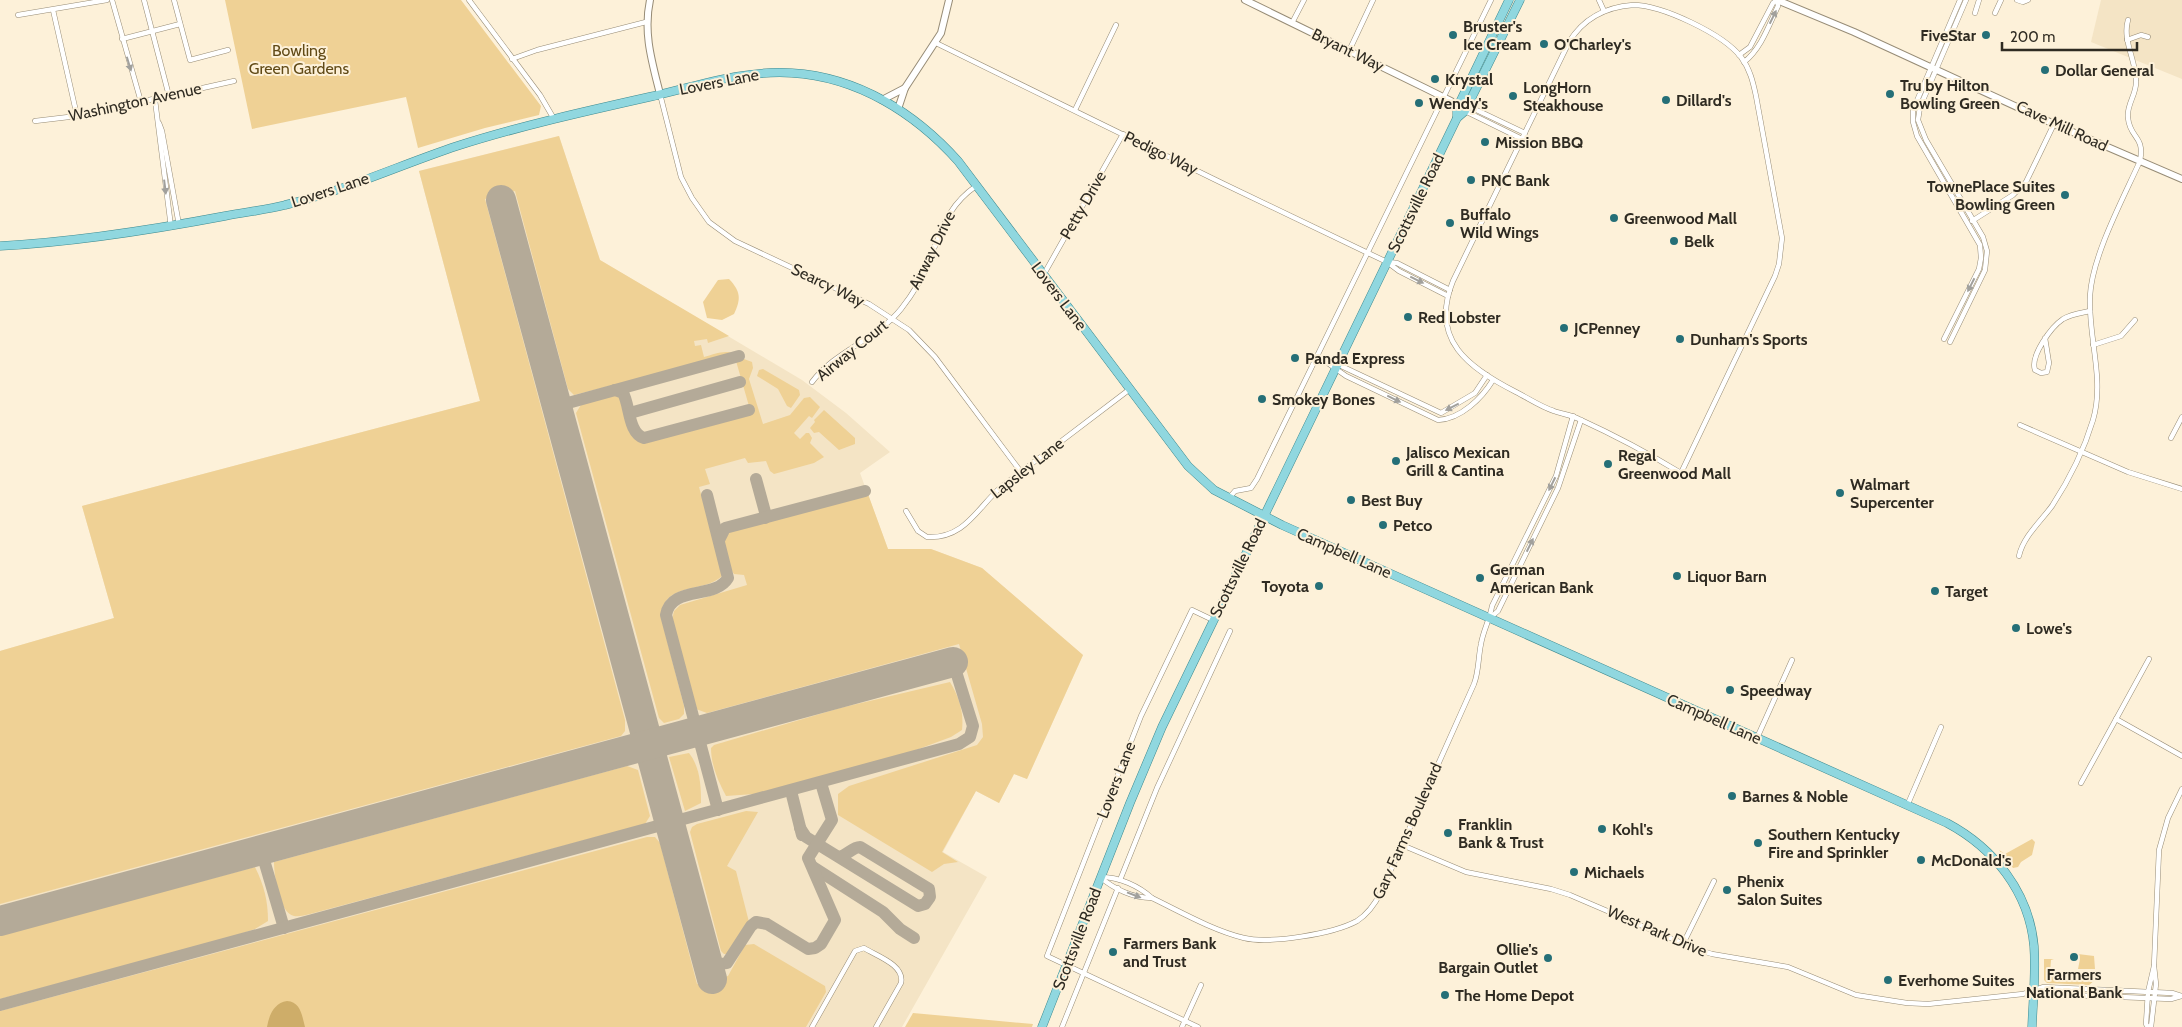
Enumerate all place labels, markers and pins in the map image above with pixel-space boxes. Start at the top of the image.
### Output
place label: Bruster's Ice Cream [1463,17,1531,54]
place label: FiveStar [1920,26,1977,45]
marker: Bruster's Ice Cream [1447,29,1459,41]
marker: FiveStar [1980,29,1992,41]
place label: O'Charley's [1554,35,1632,54]
marker: O'Charley's [1538,38,1550,50]
place label: Dollar General [2055,61,2154,80]
marker: Dollar General [2039,64,2051,76]
place label: Krystal [1445,70,1493,89]
marker: Krystal [1429,73,1441,85]
place label: Tru by Hilton Bowling Green [1900,76,2000,113]
place label: LongHorn Steakhouse [1523,78,1603,115]
marker: Tru by Hilton Bowling Green [1884,88,1896,100]
marker: LongHorn Steakhouse [1507,90,1519,102]
place label: Dillard's [1676,91,1732,110]
place label: Wendy's [1429,94,1488,113]
marker: Dillard's [1660,94,1672,106]
marker: Wendy's [1413,97,1425,109]
place label: Mission BBQ [1495,133,1583,152]
marker: Mission BBQ [1479,136,1491,148]
place label: PNC Bank [1481,171,1550,190]
marker: PNC Bank [1465,174,1477,186]
place label: TownePlace Suites Bowling Green [1927,177,2055,214]
marker: TownePlace Suites Bowling Green [2059,189,2071,201]
place label: Buffalo Wild Wings [1460,205,1539,242]
place label: Greenwood Mall [1624,209,1737,228]
marker: Greenwood Mall [1608,212,1620,224]
marker: Buffalo Wild Wings [1444,217,1456,229]
place label: Belk [1684,232,1714,251]
marker: Belk [1668,235,1680,247]
place label: Red Lobster [1418,308,1501,327]
marker: Red Lobster [1402,311,1414,323]
place label: JCPenney [1573,319,1641,338]
marker: JCPenney [1558,322,1570,334]
place label: Dunham's Sports [1690,330,1808,349]
marker: Dunham's Sports [1674,333,1686,345]
place label: Panda Express [1305,349,1405,368]
marker: Panda Express [1289,352,1301,364]
place label: Smokey Bones [1272,390,1375,409]
marker: Smokey Bones [1256,393,1268,405]
place label: Jalisco Mexican Grill & Cantina [1405,443,1510,480]
place label: Regal Greenwood Mall [1618,446,1731,483]
marker: Jalisco Mexican Grill & Cantina [1390,455,1402,467]
marker: Regal Greenwood Mall [1602,458,1614,470]
place label: Walmart Supercenter [1850,475,1934,512]
marker: Walmart Supercenter [1834,487,1846,499]
place label: Best Buy [1361,491,1423,510]
marker: Best Buy [1345,494,1357,506]
place label: Petco [1393,516,1432,535]
marker: Petco [1377,519,1389,531]
place label: German American Bank [1490,560,1594,597]
place label: Liquor Barn [1687,567,1767,586]
marker: Liquor Barn [1671,570,1683,582]
marker: German American Bank [1474,572,1486,584]
place label: Toyota [1261,577,1309,596]
marker: Toyota [1313,580,1325,592]
place label: Target [1945,582,1988,601]
marker: Target [1929,585,1941,597]
place label: Lowe's [2026,619,2072,638]
marker: Lowe's [2010,622,2022,634]
place label: Speedway [1740,681,1812,700]
marker: Speedway [1724,684,1736,696]
place label: Barnes & Noble [1742,787,1848,806]
marker: Barnes & Noble [1726,790,1738,802]
place label: Franklin Bank & Trust [1458,815,1544,852]
place label: Kohl's [1612,820,1653,839]
marker: Kohl's [1596,823,1608,835]
place label: Southern Kentucky Fire and Sprinkler [1768,825,1900,862]
marker: Franklin Bank & Trust [1442,827,1454,839]
marker: Southern Kentucky Fire and Sprinkler [1752,837,1764,849]
place label: McDonald's [1931,851,2012,870]
marker: McDonald's [1915,854,1927,866]
place label: Michaels [1584,863,1645,882]
marker: Michaels [1568,866,1580,878]
place label: Phenix Salon Suites [1737,872,1823,909]
marker: Phenix Salon Suites [1721,884,1733,896]
place label: Farmers Bank and Trust [1123,934,1217,971]
place label: Ollie's Bargain Outlet [1438,940,1538,977]
marker: Farmers Bank and Trust [1107,946,1119,958]
marker: Farmers National Bank [2068,951,2080,963]
marker: Ollie's Bargain Outlet [1542,952,1554,964]
place label: Farmers National Bank [2026,965,2123,1002]
place label: Everhome Suites [1898,971,2015,990]
marker: Everhome Suites [1882,974,1894,986]
place label: The Home Depot [1455,986,1575,1005]
marker: The Home Depot [1439,989,1451,1001]

